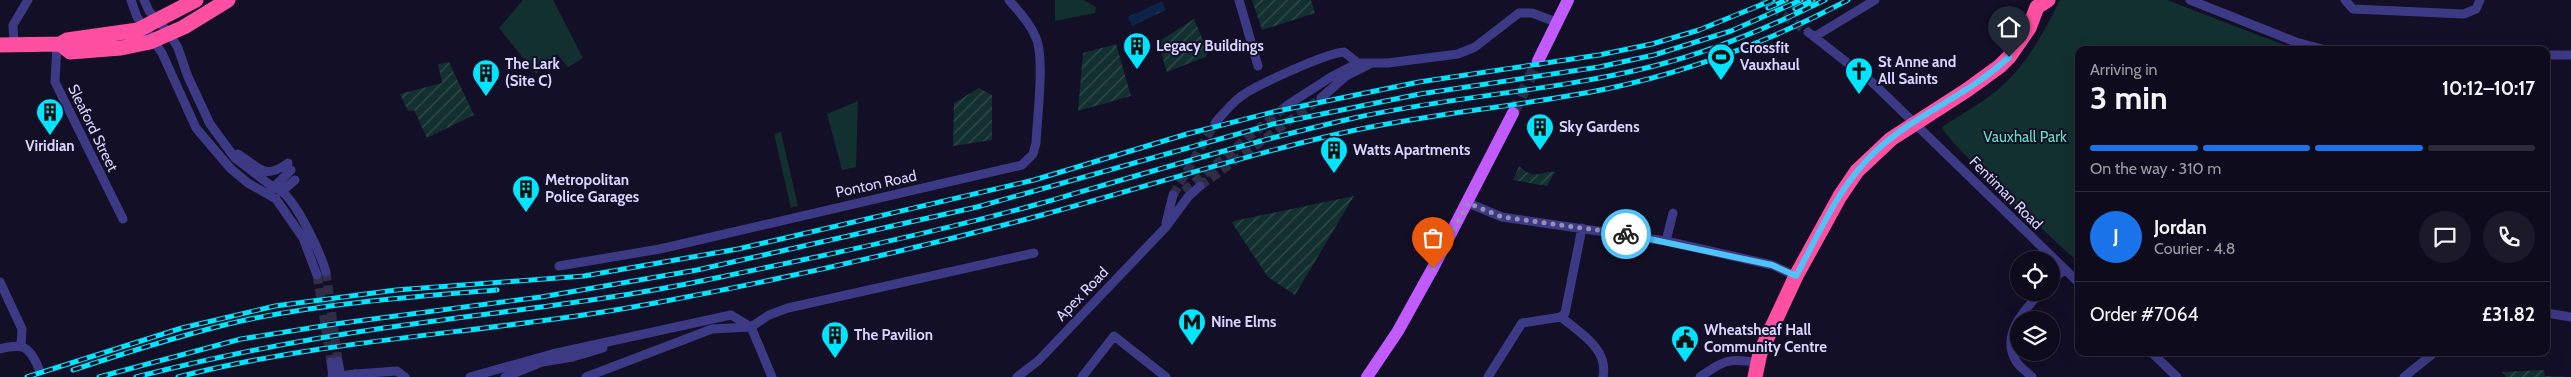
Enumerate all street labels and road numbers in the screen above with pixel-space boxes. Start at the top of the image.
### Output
street label: Sleaford Street [64,81,122,175]
street label: Fentiman Road [1966,153,2046,233]
street label: Ponton Road [834,167,918,201]
street label: Apex Road [1052,263,1112,325]

